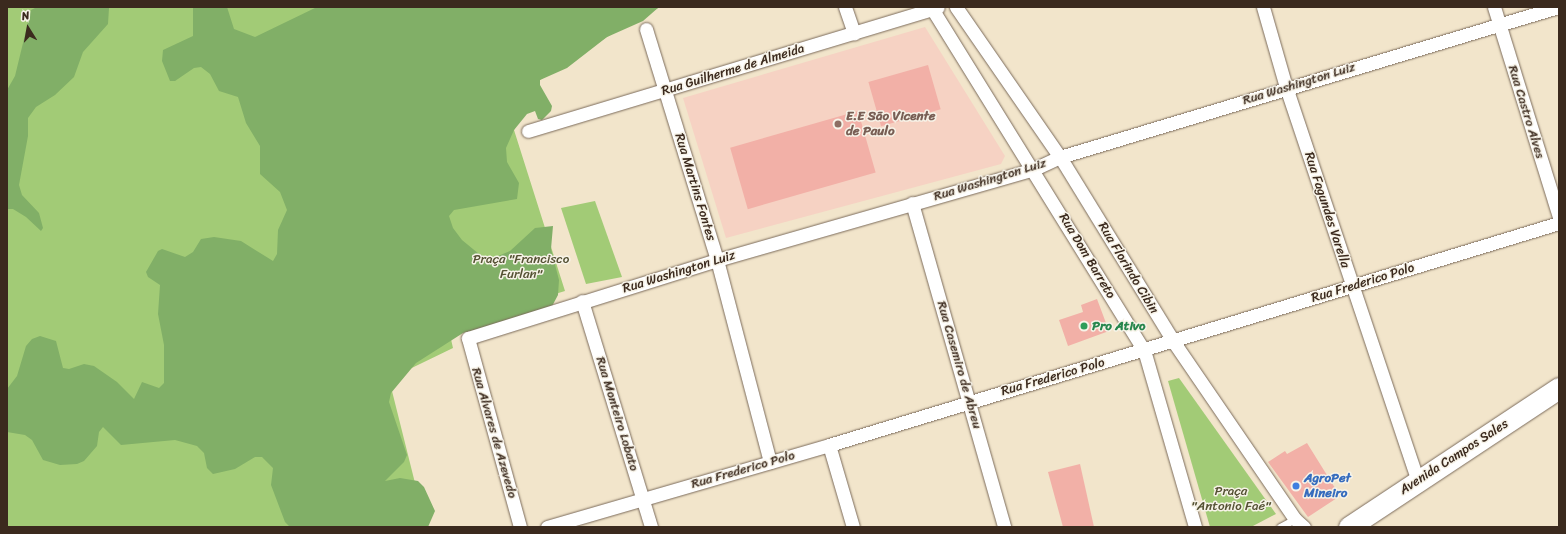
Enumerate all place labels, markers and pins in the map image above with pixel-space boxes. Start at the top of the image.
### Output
place label: E.E São Vicente de Paulo [846,109,935,140]
marker: E.E São Vicente de Paulo [833,119,843,129]
place label: Pro Ativo [1092,318,1146,334]
marker: Pro Ativo [1079,321,1089,331]
place label: AgroPet Mineiro [1304,471,1351,502]
marker: AgroPet Mineiro [1291,481,1301,491]

